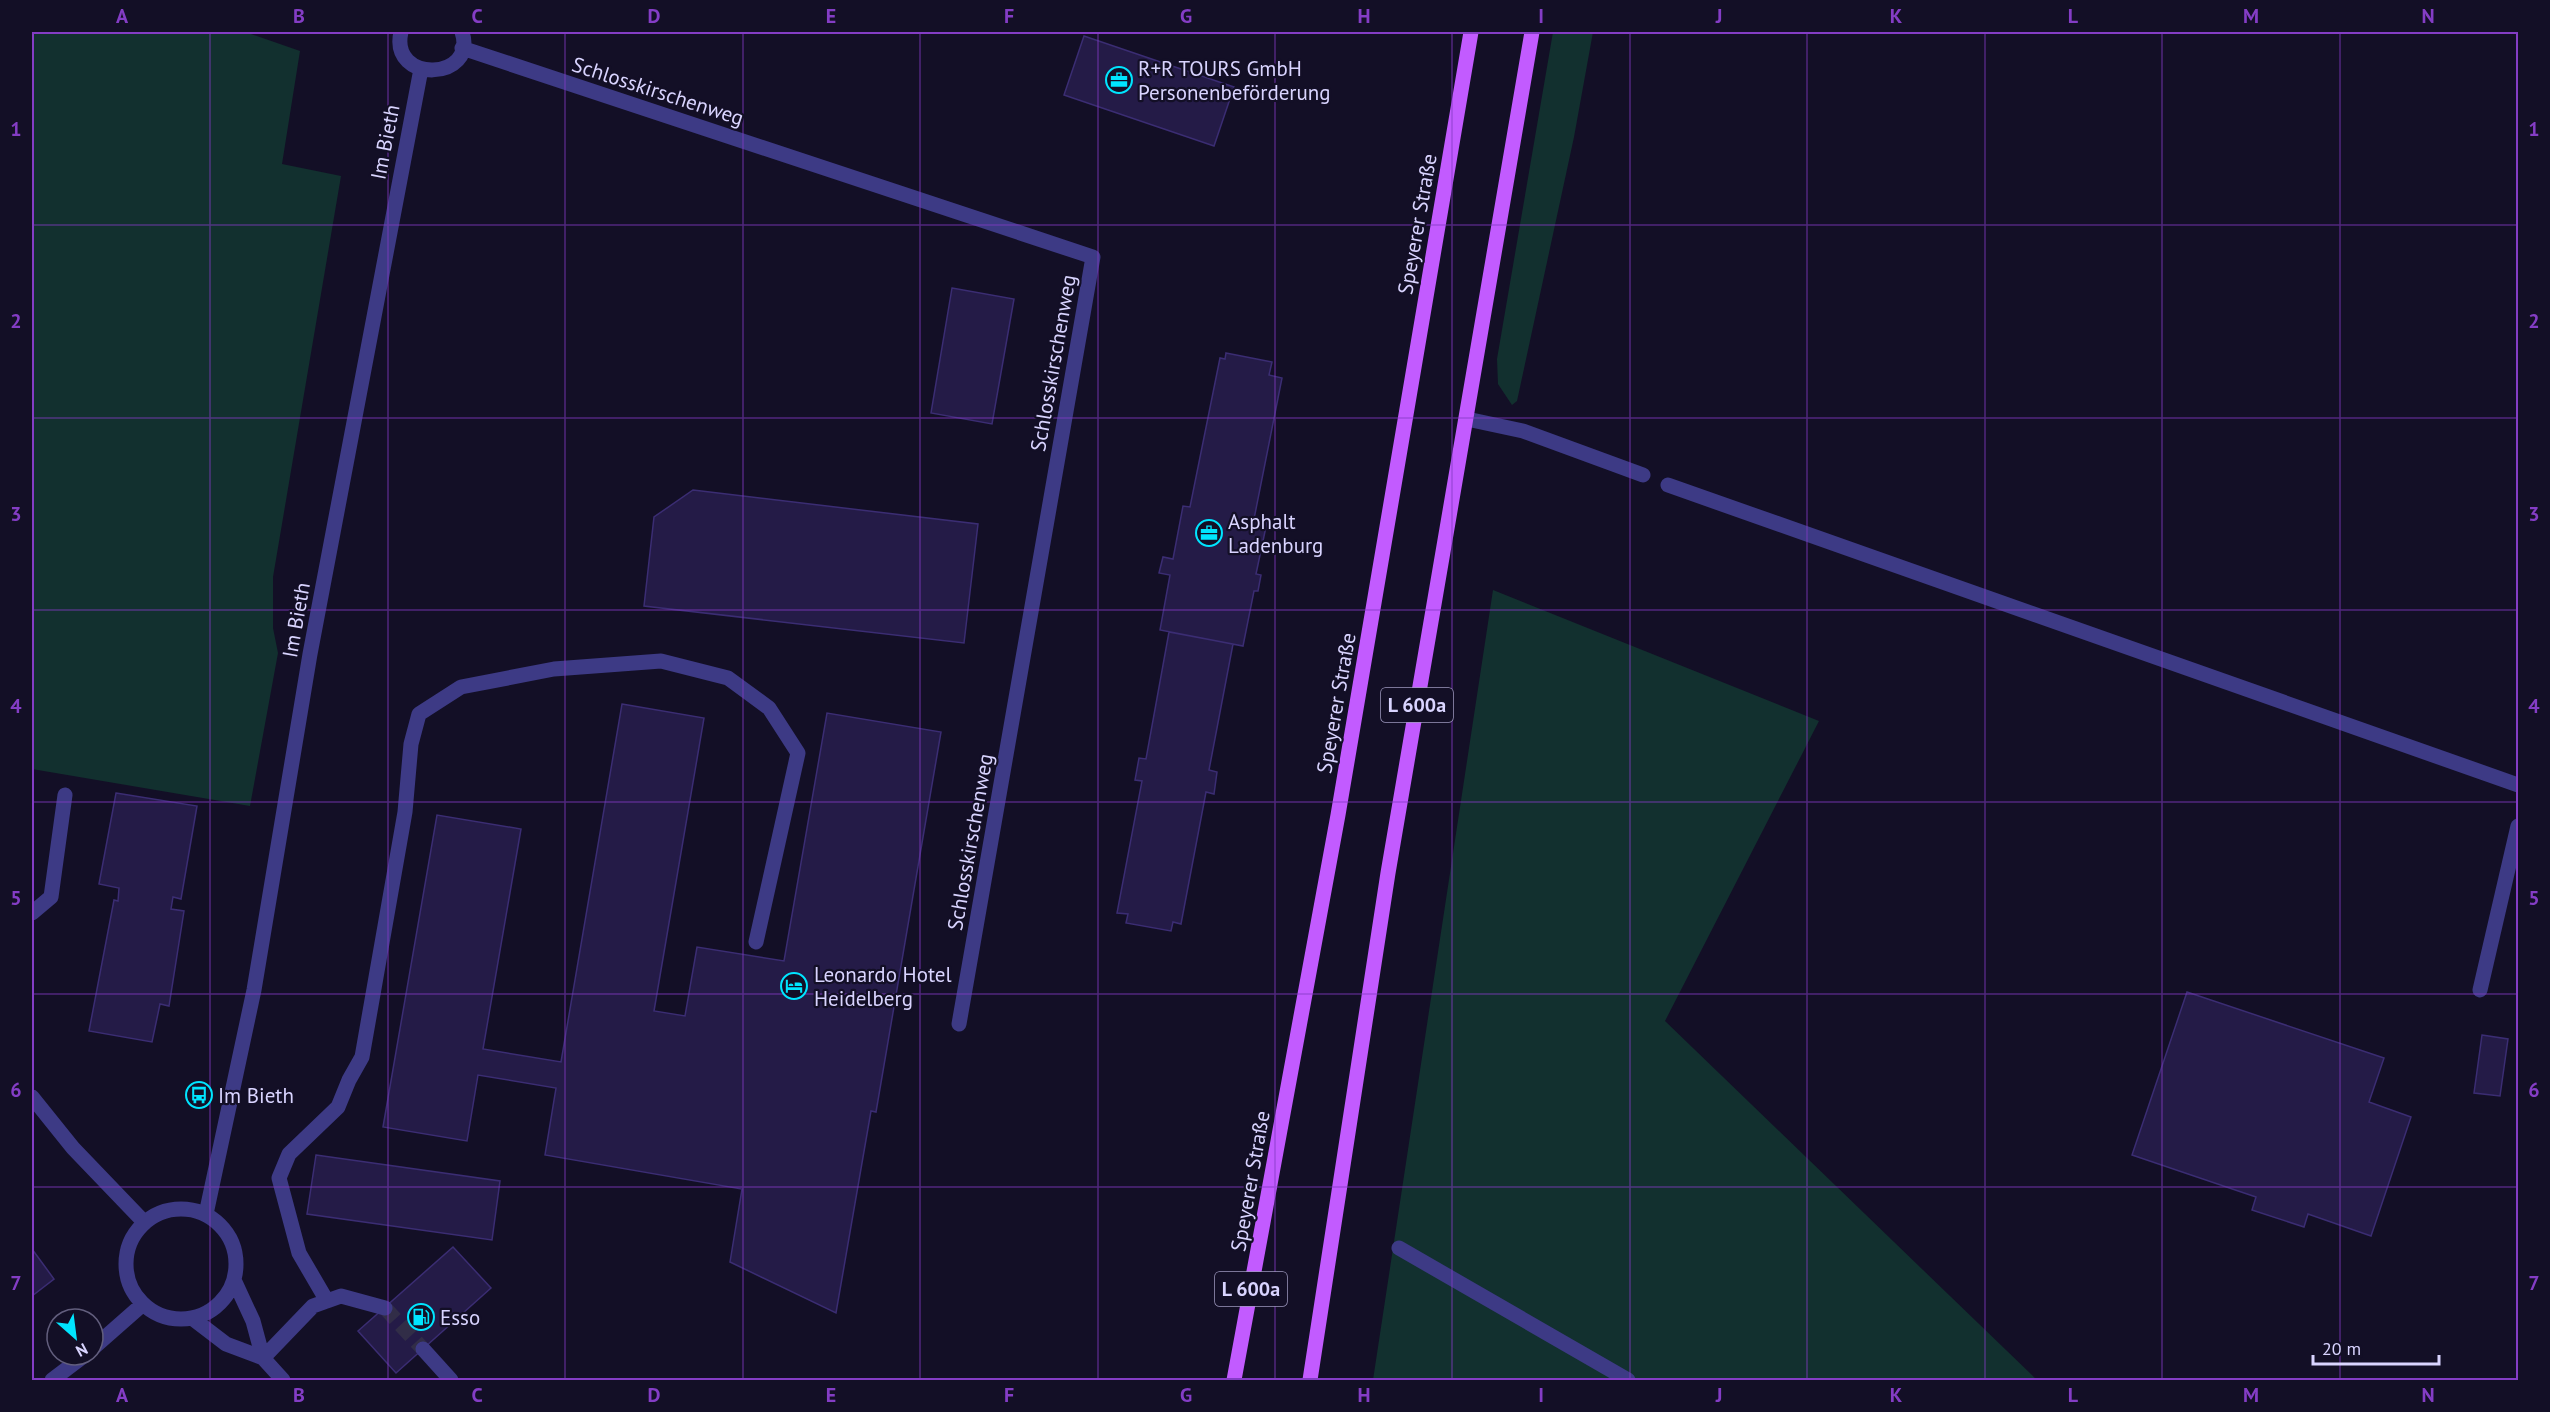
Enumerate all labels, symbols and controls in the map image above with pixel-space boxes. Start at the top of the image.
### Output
text: A [116,3,129,29]
text: B [293,3,305,29]
text: C [471,3,483,29]
text: D [648,3,661,29]
text: E [826,3,836,29]
text: F [1004,3,1014,29]
text: G [1180,3,1192,29]
text: H [1357,3,1371,29]
text: I [1538,3,1544,29]
text: J [1715,3,1722,29]
text: K [1890,3,1903,29]
text: L [2068,3,2079,29]
text: M [2243,3,2259,29]
text: N [2421,3,2435,29]
street label: Schlosskirschenweg [569,51,747,131]
place label: R+R TOURS GmbH Personenbeförderung [1138,55,1331,106]
office icon: R+R TOURS GmbH Personenbeförderung [1104,65,1134,95]
street label: Im Bieth [365,102,405,182]
text: 1 [10,116,22,142]
text: 1 [2528,116,2540,142]
street label: Speyerer Straße [1391,152,1443,296]
street label: Schlosskirschenweg [1024,273,1082,453]
text: 2 [10,308,22,334]
text: 2 [2528,308,2540,334]
text: 3 [10,501,22,527]
text: 3 [2528,501,2540,527]
place label: Asphalt Ladenburg [1228,508,1323,559]
office icon: Asphalt Ladenburg [1194,518,1224,548]
street label: Im Bieth [276,580,316,660]
street label: Speyerer Straße [1310,631,1362,775]
road number: L 600a [1381,688,1453,722]
text: 4 [10,693,22,719]
text: 4 [2528,693,2540,719]
street label: Schlosskirschenweg [941,752,999,932]
text: 5 [10,885,22,911]
text: 5 [2528,885,2540,911]
place label: Leonardo Hotel Heidelberg [814,961,952,1012]
hotel icon: Leonardo Hotel Heidelberg [779,971,809,1001]
text: 6 [10,1077,22,1103]
text: 6 [2528,1077,2540,1103]
bus stop icon: Im Bieth [184,1080,214,1110]
place label: Im Bieth [218,1082,294,1109]
street label: Speyerer Straße [1224,1109,1276,1253]
text: 7 [10,1270,22,1296]
text: 7 [2528,1270,2540,1296]
road number: L 600a [1215,1272,1287,1306]
fuel station icon: Esso [406,1302,436,1332]
place label: Esso [440,1304,480,1331]
north arrow [45,1307,105,1367]
scale bar [2313,1328,2439,1366]
text: 20 m [2322,1337,2361,1360]
text: N [73,1339,91,1362]
text: A [116,1382,129,1408]
text: B [293,1382,305,1408]
text: C [471,1382,483,1408]
text: D [648,1382,661,1408]
text: E [826,1382,836,1408]
text: F [1004,1382,1014,1408]
text: G [1180,1382,1192,1408]
text: H [1357,1382,1371,1408]
text: I [1538,1382,1544,1408]
text: J [1715,1382,1722,1408]
text: K [1890,1382,1903,1408]
text: L [2068,1382,2079,1408]
text: M [2243,1382,2259,1408]
text: N [2421,1382,2435,1408]

